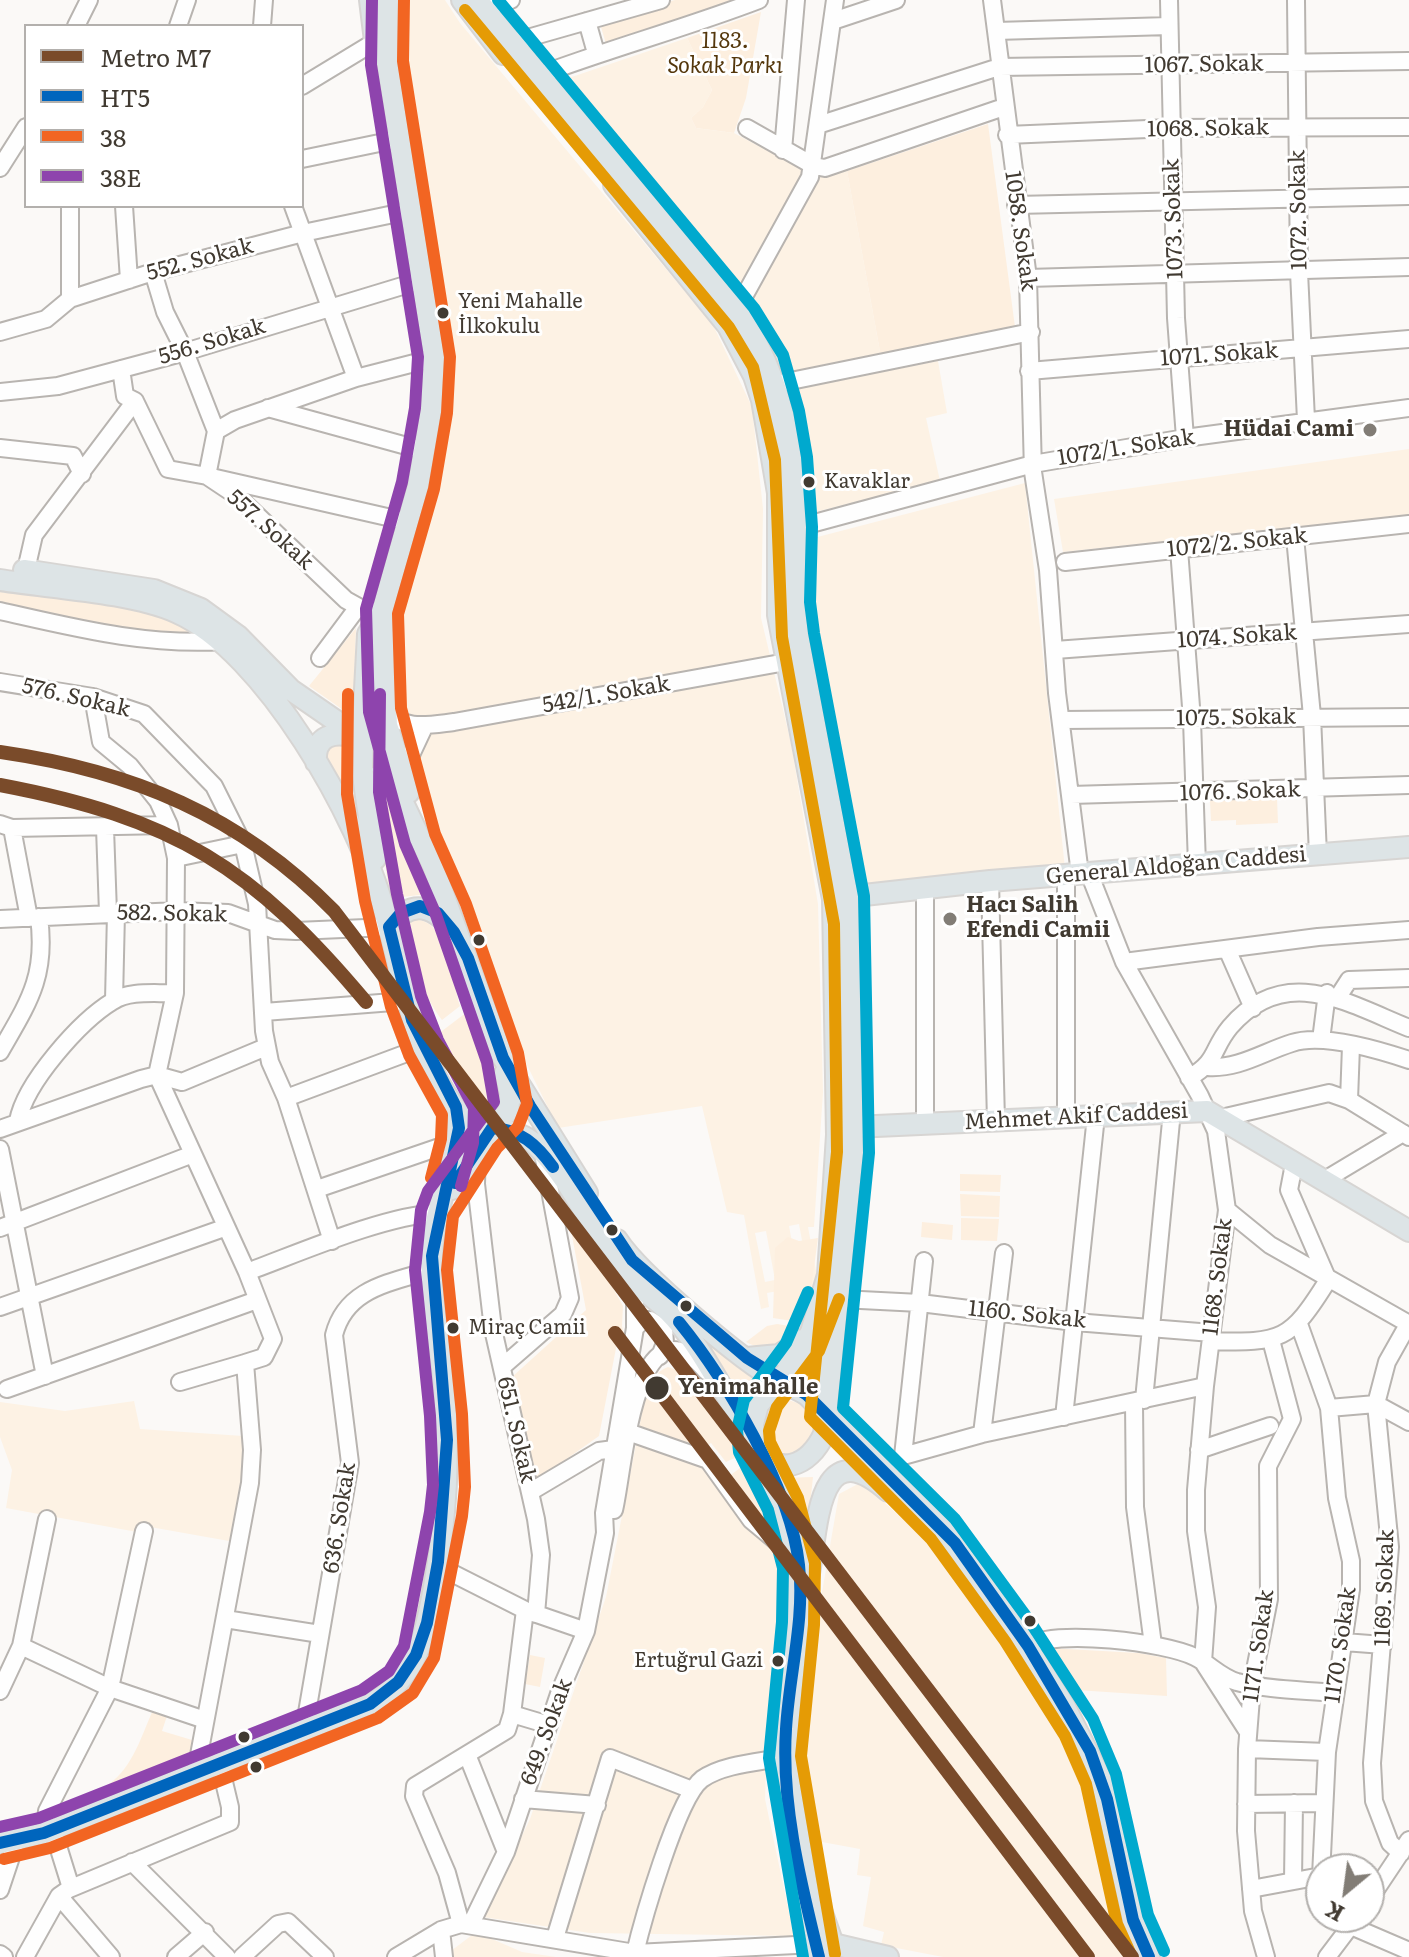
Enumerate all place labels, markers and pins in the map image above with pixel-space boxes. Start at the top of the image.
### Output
place label: Yeni Mahalle İlkokulu [458,290,583,337]
marker: Yeni Mahalle İlkokulu [435,305,451,321]
place label: Hüdai Cami [1224,417,1354,443]
marker: Hüdai Cami [1361,421,1379,439]
place label: Kavaklar [824,470,910,494]
marker: Kavaklar [801,474,817,490]
place label: Hacı Salih Efendi Camii [966,893,1110,944]
marker: Hacı Salih Efendi Camii [941,910,959,928]
unlabelled marker [471,932,487,948]
unlabelled marker [604,1222,620,1238]
unlabelled marker [678,1298,694,1314]
place label: Miraç Camii [468,1316,586,1340]
marker: Miraç Camii [445,1320,461,1336]
marker: Yenimahalle [643,1374,671,1402]
place label: Yenimahalle [678,1375,818,1401]
unlabelled marker [1022,1613,1038,1629]
place label: Ertuğrul Gazi [634,1649,763,1673]
marker: Ertuğrul Gazi [770,1653,786,1669]
unlabelled marker [236,1729,252,1745]
unlabelled marker [248,1759,264,1775]

